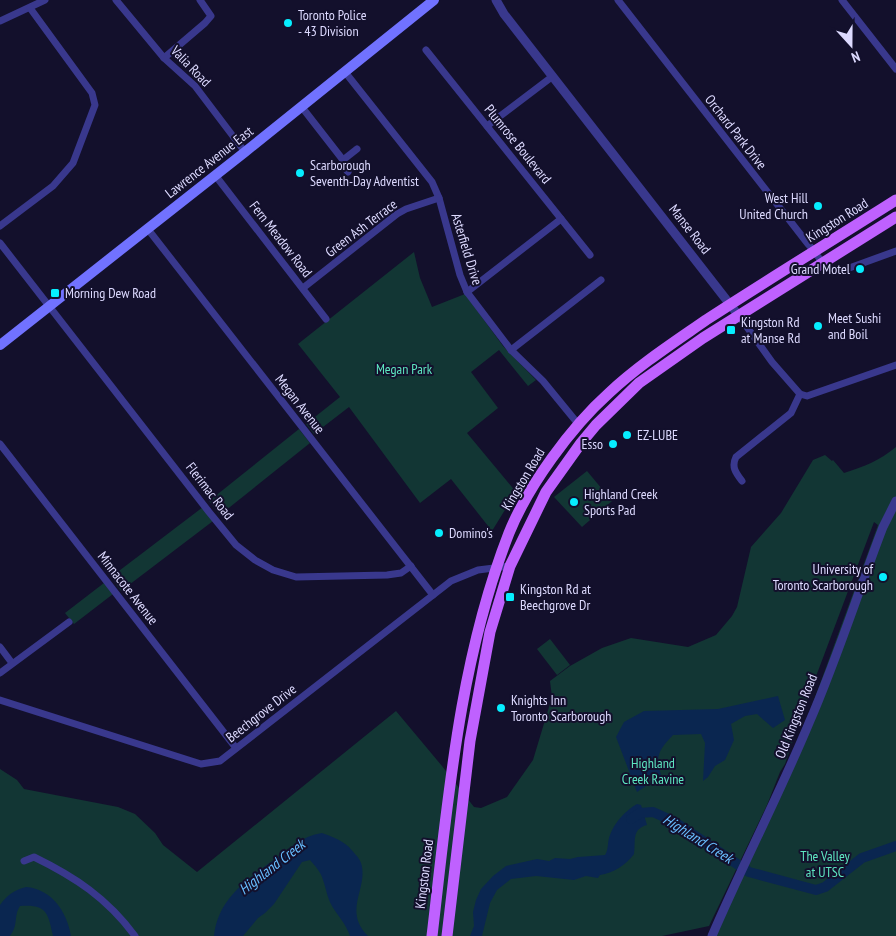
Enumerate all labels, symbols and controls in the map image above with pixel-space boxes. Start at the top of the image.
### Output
place label: Toronto Police - 43 Division [298,6,367,40]
marker: Toronto Police - 43 Division [282,17,294,29]
north arrow [826,20,876,70]
street label: Valia Road [166,41,215,90]
text: N [849,47,862,67]
street label: Orchard Park Drive [701,91,771,173]
street label: Plumrose Boulevard [481,101,555,187]
street label: Lawrence Avenue East [161,122,257,202]
place label: Scarborough Seventh-Day Adventist [310,156,419,190]
marker: Scarborough Seventh-Day Adventist [294,167,306,179]
place label: West Hill United Church [739,189,809,223]
street label: Kingston Road [803,194,871,246]
street label: Green Ash Terrace [321,195,401,261]
street label: Fern Meadow Road [246,197,316,281]
marker: West Hill United Church [812,200,824,212]
street label: Manse Road [665,201,715,257]
street label: Asterfield Drive [448,211,487,287]
place label: Grand Motel [791,260,851,278]
marker: Grand Motel [854,263,866,275]
place label: Morning Dew Road [65,284,156,302]
marker: Morning Dew Road [49,287,61,299]
place label: Meet Sushi and Boil [828,309,881,343]
place label: Kingston Rd at Manse Rd [741,313,800,347]
marker: Meet Sushi and Boil [812,320,824,332]
marker: Kingston Rd at Manse Rd [725,324,737,336]
park label: Megan Park [376,360,433,378]
street label: Megan Avenue [271,371,329,437]
place label: EZ-LUBE [637,426,678,444]
marker: EZ-LUBE [621,429,633,441]
place label: Esso [581,435,603,453]
marker: Esso [607,438,619,450]
street label: Kingston Road [497,445,549,513]
street label: Flerimac Road [182,459,238,523]
place label: Highland Creek Sports Pad [584,485,658,519]
marker: Highland Creek Sports Pad [568,496,580,508]
place label: Domino's [449,524,493,542]
marker: Domino's [433,527,445,539]
street label: Minnacote Avenue [94,548,162,628]
place label: University of Toronto Scarborough [773,560,873,594]
marker: University of Toronto Scarborough [877,571,889,583]
place label: Kingston Rd at Beechgrove Dr [520,580,591,614]
marker: Kingston Rd at Beechgrove Dr [504,591,516,603]
street label: Old Kingston Road [771,671,821,761]
street label: Beechgrove Drive [222,680,300,746]
place label: Knights Inn Toronto Scarborough [511,691,611,725]
marker: Knights Inn Toronto Scarborough [495,702,507,714]
park label: Highland Creek Ravine [622,754,684,788]
water label: Highland Creek [660,810,739,869]
water label: Highland Creek [235,833,310,898]
street label: Kingston Road [411,838,437,910]
park label: The Valley at UTSC [800,847,851,881]

